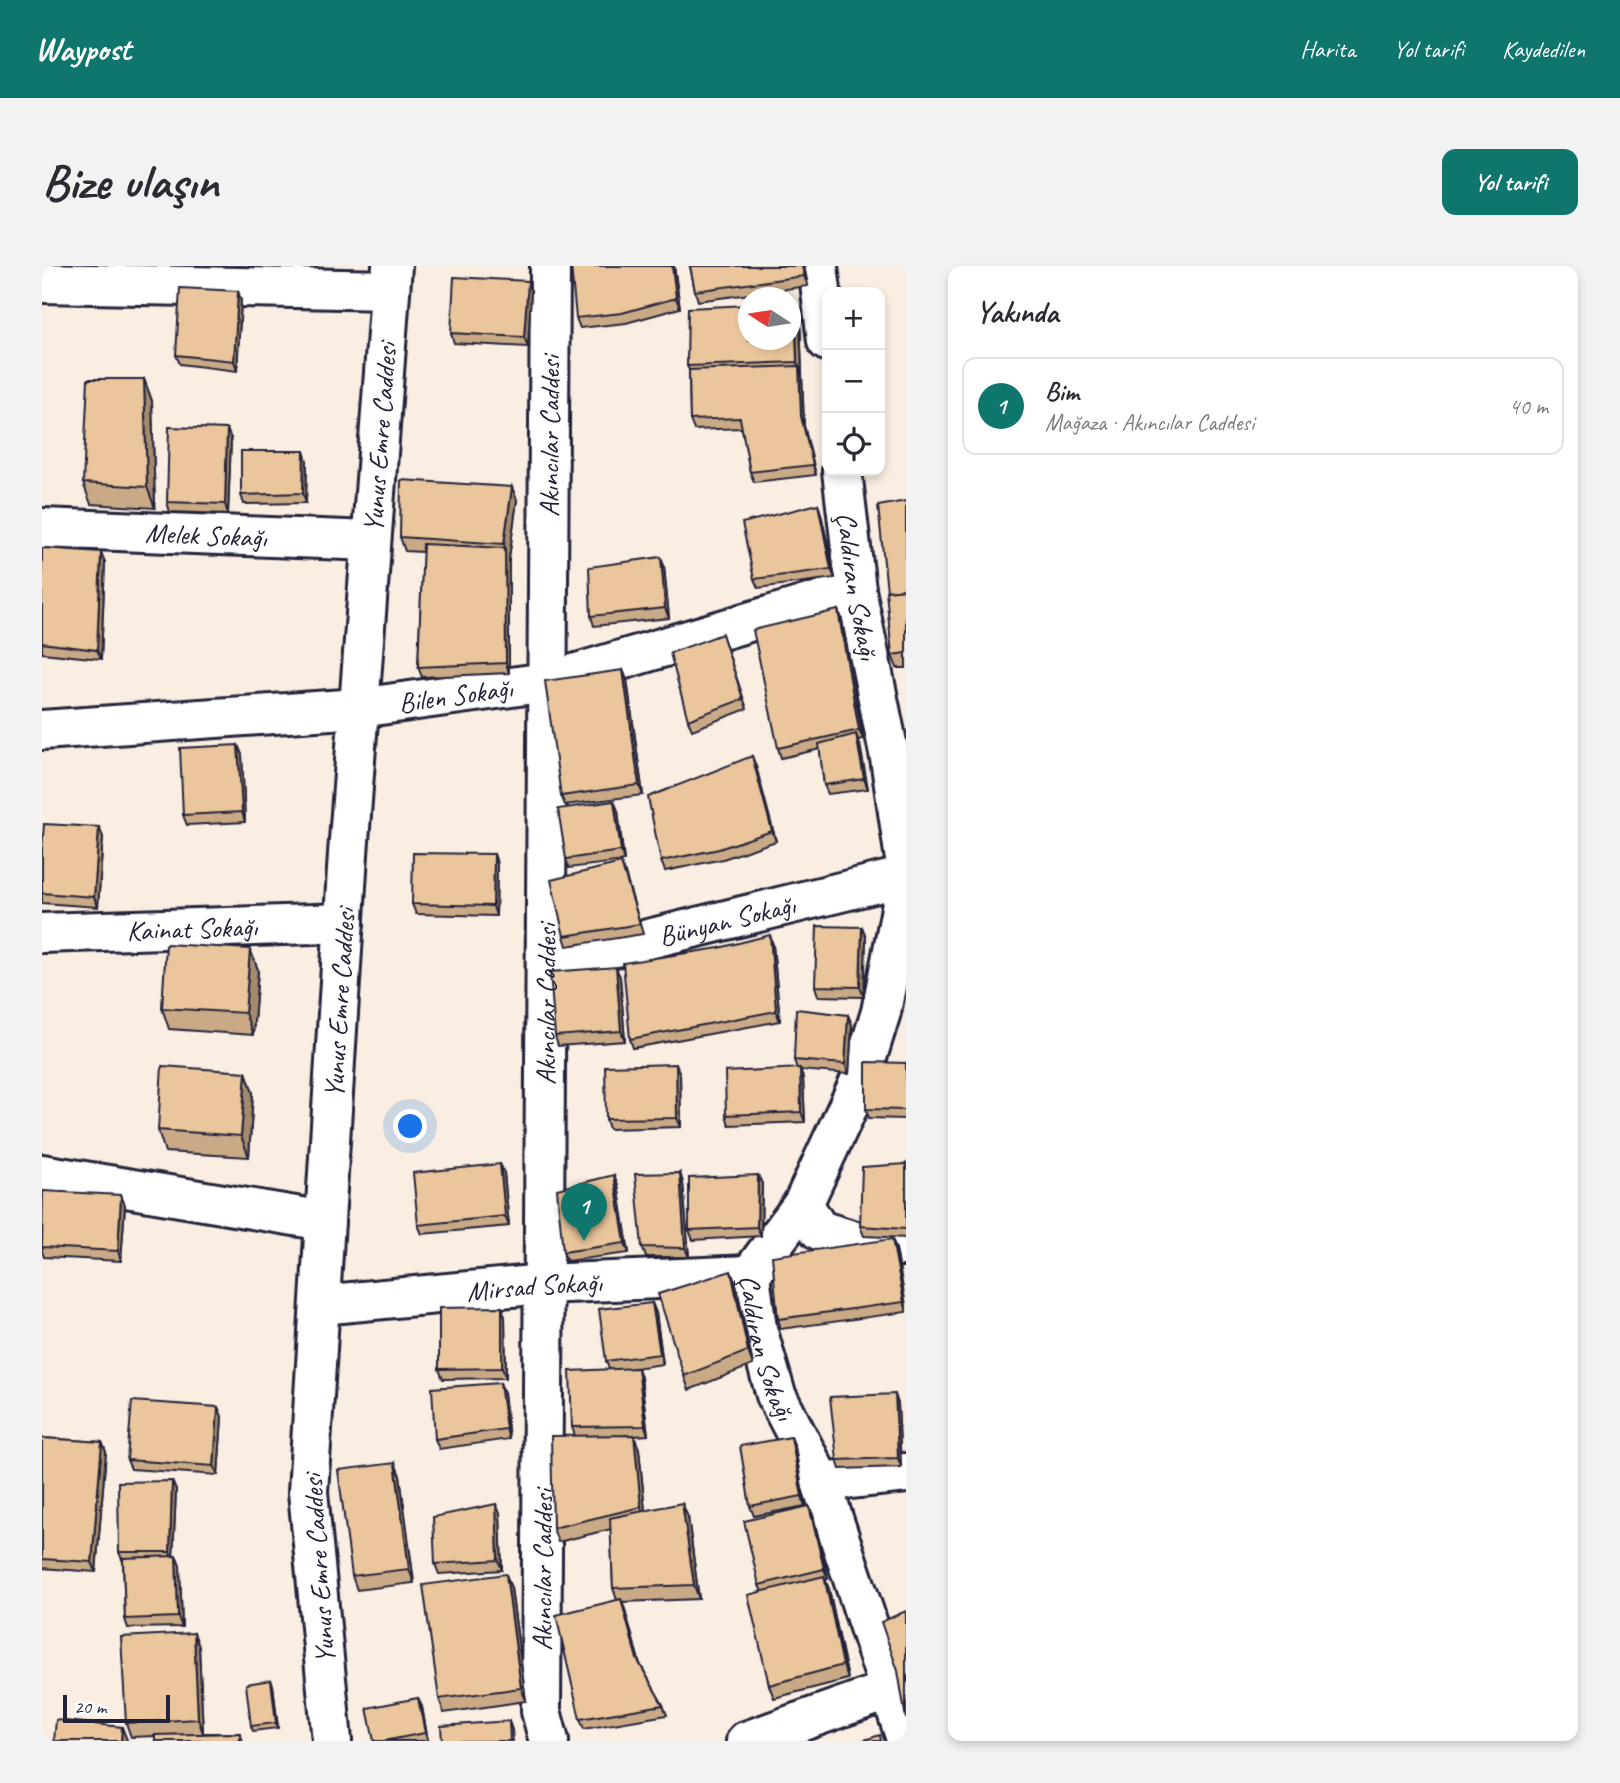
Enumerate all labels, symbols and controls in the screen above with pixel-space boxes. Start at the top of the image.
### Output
text: Waypost [35,28,131,70]
text: Harita [1300,34,1355,64]
text: Yol tarifi [1393,34,1464,64]
text: Kaydedilen [1502,34,1585,64]
button: Yol tarifi [1442,149,1578,215]
text: Bize ulaşın [42,151,218,213]
north arrow [738,287,801,350]
map controls [822,287,885,476]
button: + [822,287,885,350]
text: Yakında [976,293,1058,331]
street label: Yunus Emre Caddesi [355,338,404,534]
button: − [822,350,885,413]
street label: Akıncılar Caddesi [531,351,567,517]
text: Bim [1045,375,1079,408]
text: 1 [996,392,1006,421]
text: 40 m [1509,392,1548,421]
text: Mağaza · Akıncılar Caddesi [1045,408,1254,437]
button: locate [822,413,885,476]
street label: Çaldıran Sokağı [828,510,887,664]
street label: Melek Sokağı [144,515,269,555]
street label: Bilen Sokağı [396,670,516,720]
street label: Bünyan Sokağı [655,886,800,954]
street label: Yunus Emre Caddesi [316,903,363,1099]
street label: Kainat Sokağı [126,909,259,948]
street label: Akıncılar Caddesi [528,919,564,1085]
your location [393,1109,427,1143]
pin: 1 [561,1183,607,1241]
street label: Mirsad Sokağı [465,1264,604,1309]
street label: Çaldıran Sokağı [731,1273,804,1428]
street label: Yunus Emre Caddesi [294,1469,343,1665]
street label: Akıncılar Caddesi [524,1485,560,1651]
scale bar [63,1692,170,1724]
text: 20 m [74,1695,106,1719]

